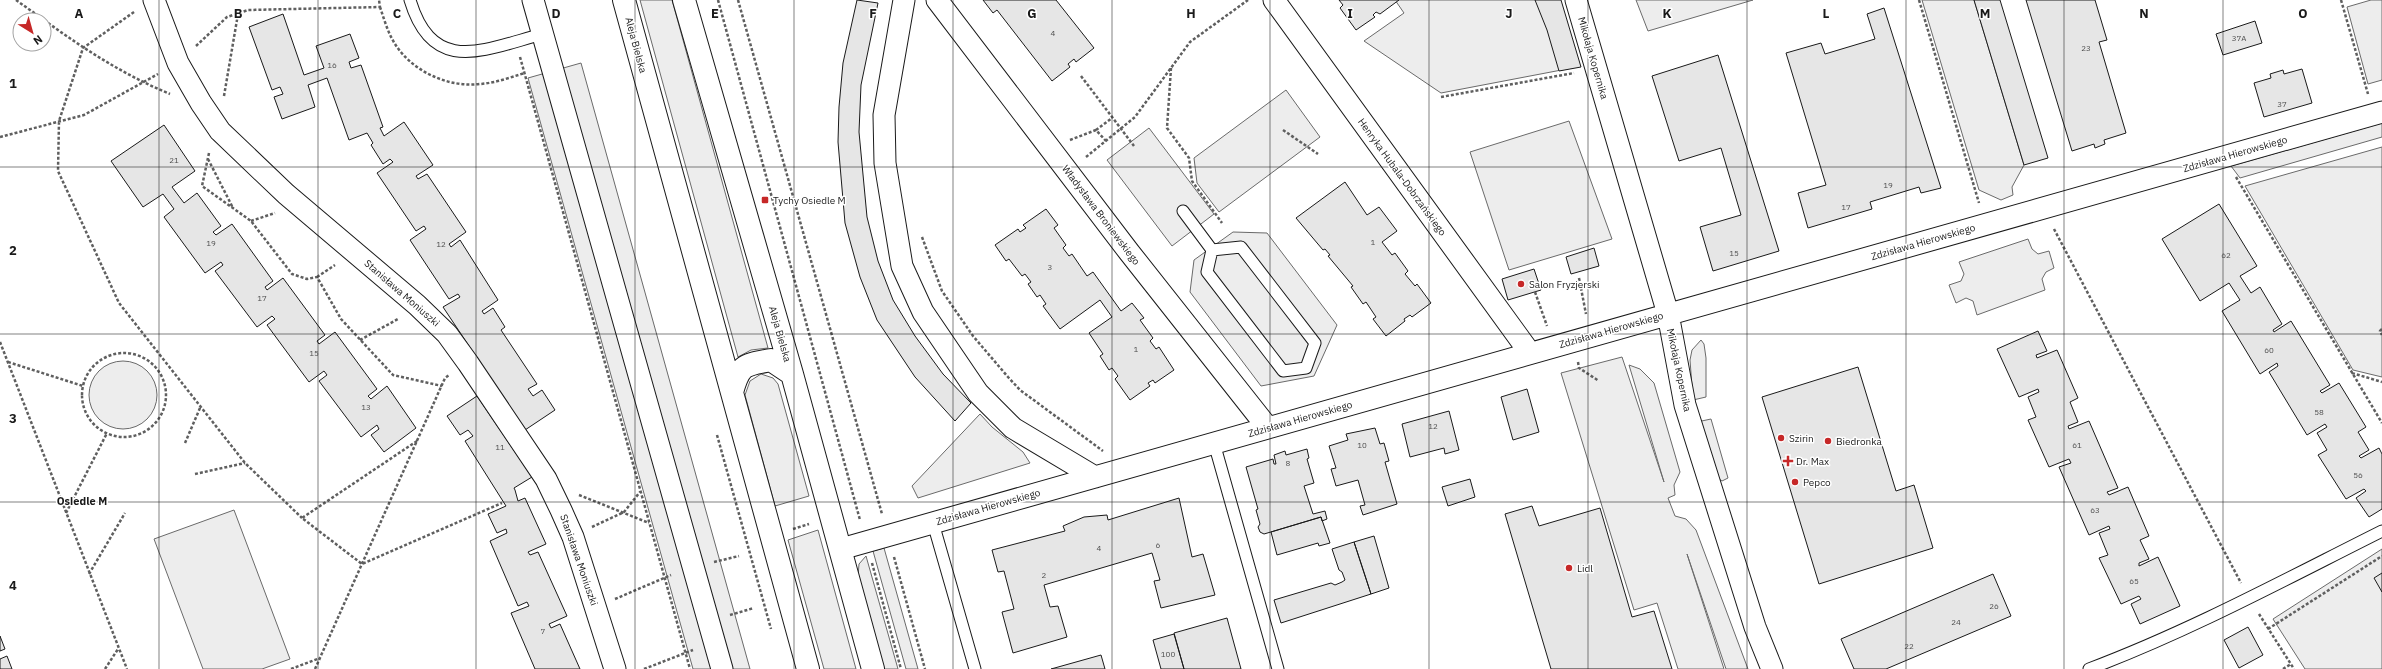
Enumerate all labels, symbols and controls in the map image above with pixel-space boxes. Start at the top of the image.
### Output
text: A [75,5,84,22]
text: B [234,5,243,22]
text: C [393,5,402,22]
text: D [551,5,561,22]
text: E [711,5,719,22]
text: F [869,5,877,22]
text: G [1027,5,1037,22]
text: H [1186,5,1196,22]
text: I [1347,5,1353,22]
text: J [1505,5,1513,22]
text: K [1662,5,1672,22]
text: L [1823,5,1830,22]
text: M [1980,5,1990,22]
text: N [2139,5,2149,22]
text: O [2298,5,2308,22]
north arrow [12,12,52,52]
street label: Mikołaja Kopernika [1575,15,1611,101]
street label: Aleja Bielska [622,16,650,75]
house number: 4 [1051,28,1056,38]
text: N [31,32,45,48]
house number: 37A [2232,33,2246,43]
house number: 23 [2081,43,2091,53]
house number: 16 [327,60,337,70]
text: 1 [9,75,17,92]
house number: 37 [2277,99,2287,109]
street label: Henryka Hubala-Dobrzańskiego [1355,116,1449,239]
street label: Zdzisława Hierowskiego [2181,133,2289,175]
house number: 21 [169,155,179,165]
street label: Władysława Broniewskiego [1059,162,1143,268]
house number: 19 [1883,180,1893,190]
place label: Tychy Osiedle M [773,194,846,207]
marker: Tychy Osiedle M [760,195,770,205]
house number: 17 [1841,202,1851,212]
street label: Zdzisława Hierowskiego [1869,221,1977,263]
house number: 1 [1371,237,1376,247]
house number: 19 [206,238,216,248]
house number: 12 [436,239,446,249]
text: 2 [9,242,17,259]
house number: 15 [1729,248,1739,258]
house number: 62 [2221,250,2231,260]
street label: Stanisława Moniuszki [362,257,442,329]
house number: 3 [1048,262,1053,272]
place label: Salon Fryzjerski [1529,278,1600,291]
marker: Salon Fryzjerski [1516,279,1526,289]
house number: 17 [257,293,267,303]
street label: Aleja Bielska [766,305,794,364]
street label: Zdzisława Hierowskiego [1557,309,1665,351]
street label: Mikołaja Kopernika [1664,327,1694,414]
house number: 1 [1134,344,1139,354]
house number: 60 [2264,345,2274,355]
house number: 15 [309,348,319,358]
street label: Zdzisława Hierowskiego [1246,398,1354,440]
house number: 13 [361,402,371,412]
house number: 58 [2314,407,2324,417]
text: 3 [9,410,17,427]
house number: 12 [1428,421,1438,431]
place label: Szirin [1789,432,1814,445]
marker: Szirin [1776,433,1786,443]
place label: Biedronka [1836,435,1882,448]
marker: Biedronka [1823,436,1833,446]
house number: 10 [1357,440,1367,450]
house number: 61 [2072,440,2082,450]
house number: 11 [495,442,505,452]
place label: Dr. Max [1796,455,1829,468]
marker: Dr. Max [1783,456,1793,466]
house number: 8 [1286,458,1291,468]
house number: 56 [2353,470,2363,480]
place label: Pepco [1803,476,1831,489]
marker: Pepco [1790,477,1800,487]
street label: Zdzisława Hierowskiego [934,486,1042,528]
district label: Osiedle M [57,494,107,508]
house number: 63 [2090,505,2100,515]
street label: Stanisława Moniuszki [557,513,601,607]
house number: 6 [1156,540,1161,550]
house number: 4 [1097,543,1102,553]
place label: Lidl [1577,562,1593,575]
marker: Lidl [1564,563,1574,573]
house number: 2 [1042,570,1047,580]
house number: 65 [2129,576,2139,586]
text: 4 [9,577,17,594]
house number: 26 [1989,601,1999,611]
house number: 24 [1951,617,1961,627]
house number: 7 [541,626,546,636]
house number: 22 [1904,641,1914,651]
house number: 100 [1161,649,1175,659]

